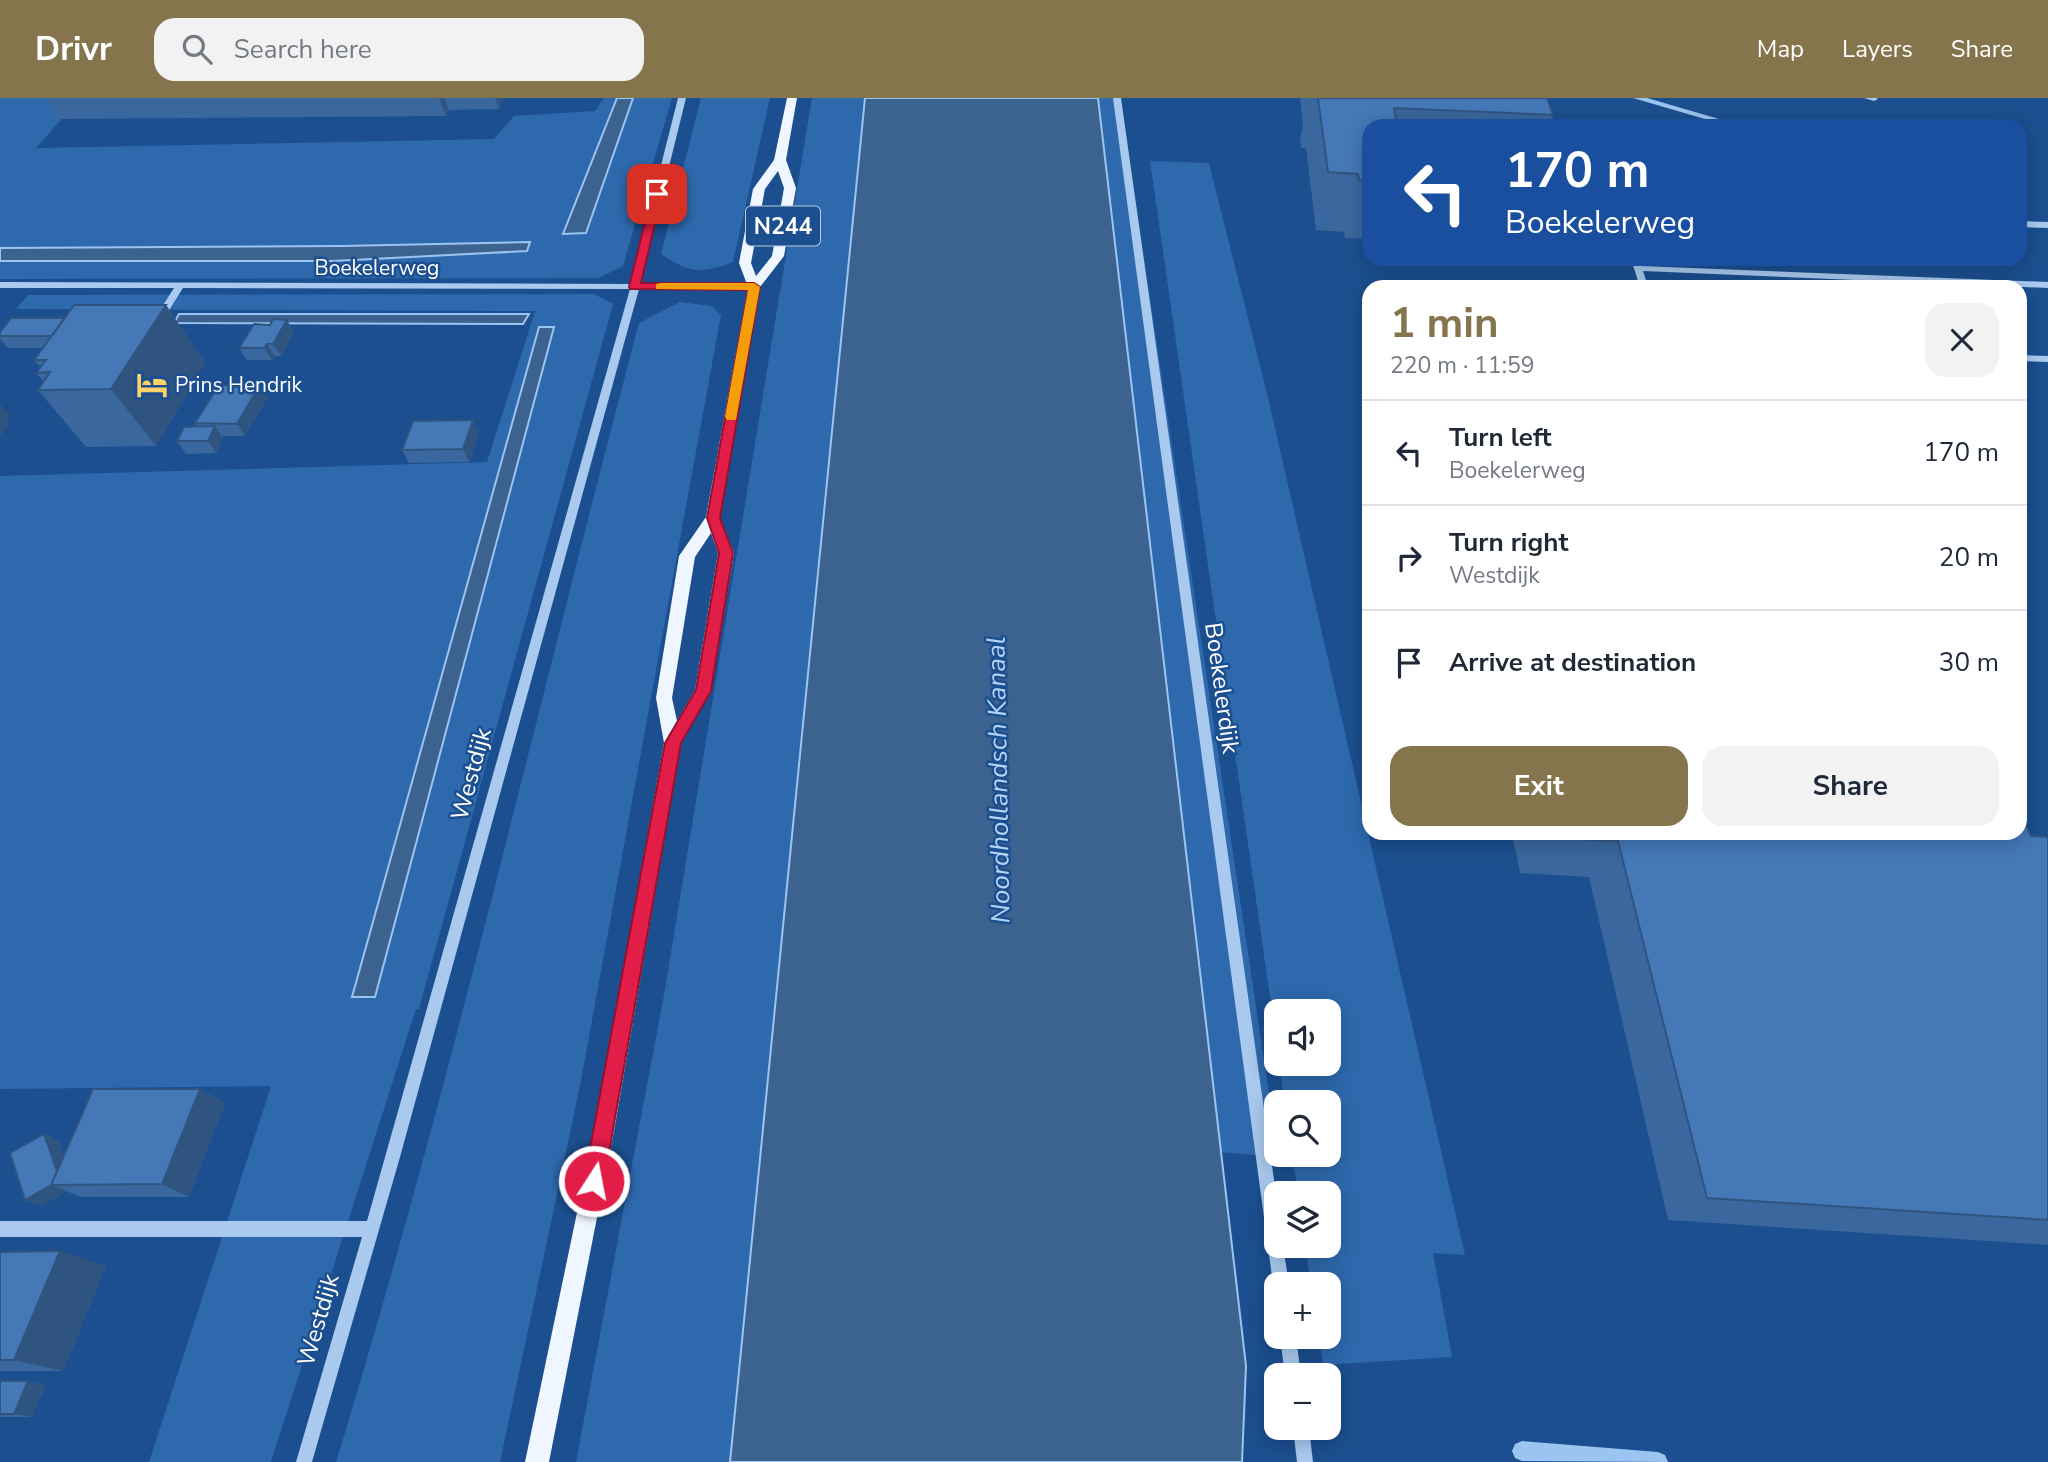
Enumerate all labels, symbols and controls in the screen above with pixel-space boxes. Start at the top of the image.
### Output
search box [154,18,644,81]
text: Drivr [35,27,112,72]
icon: search [178,30,216,68]
text: Search here [234,32,372,67]
text: Map [1757,33,1804,65]
text: Layers [1842,33,1913,65]
text: Share [1951,33,2013,65]
text: 170 m [1505,137,1649,204]
icon: left [1390,147,1481,238]
pin [627,164,687,224]
icon: arrive [638,175,676,213]
text: Boekelerweg [1505,201,1695,244]
road number: N244 [746,206,820,246]
street label: Boekelerweg [315,254,439,282]
text: 1 min [1390,295,1499,352]
button: close [1925,303,1999,377]
text: 220 m · 11:59 [1390,350,1535,381]
hotel icon: Prins Hendrik [135,368,169,402]
place label: Prins Hendrik [175,371,303,399]
text: Turn left [1449,420,1552,455]
icon: left [1390,434,1428,472]
text: 170 m [1923,435,1999,470]
text: Boekelerweg [1449,455,1586,486]
text: Turn right [1449,525,1568,560]
icon: right [1390,539,1428,577]
text: 20 m [1939,540,1999,575]
text: Westdijk [1449,560,1540,591]
street label: Boekelerdijk [1197,620,1247,757]
water label: Noordhollandsch Kanaal [978,636,1018,924]
icon: arrive [1390,644,1428,682]
text: Arrive at destination [1449,645,1696,680]
text: 30 m [1939,645,1999,680]
street label: Westdijk [443,723,499,824]
button: Exit [1390,746,1688,826]
button: Share [1702,746,1999,826]
map controls [1264,999,1341,1440]
button: sound [1264,999,1341,1076]
button: search [1264,1090,1341,1167]
position arrow [557,1144,631,1218]
button: layers [1264,1181,1341,1258]
street label: Westdijk [290,1269,347,1370]
button: + [1264,1272,1341,1349]
button: − [1264,1363,1341,1440]

